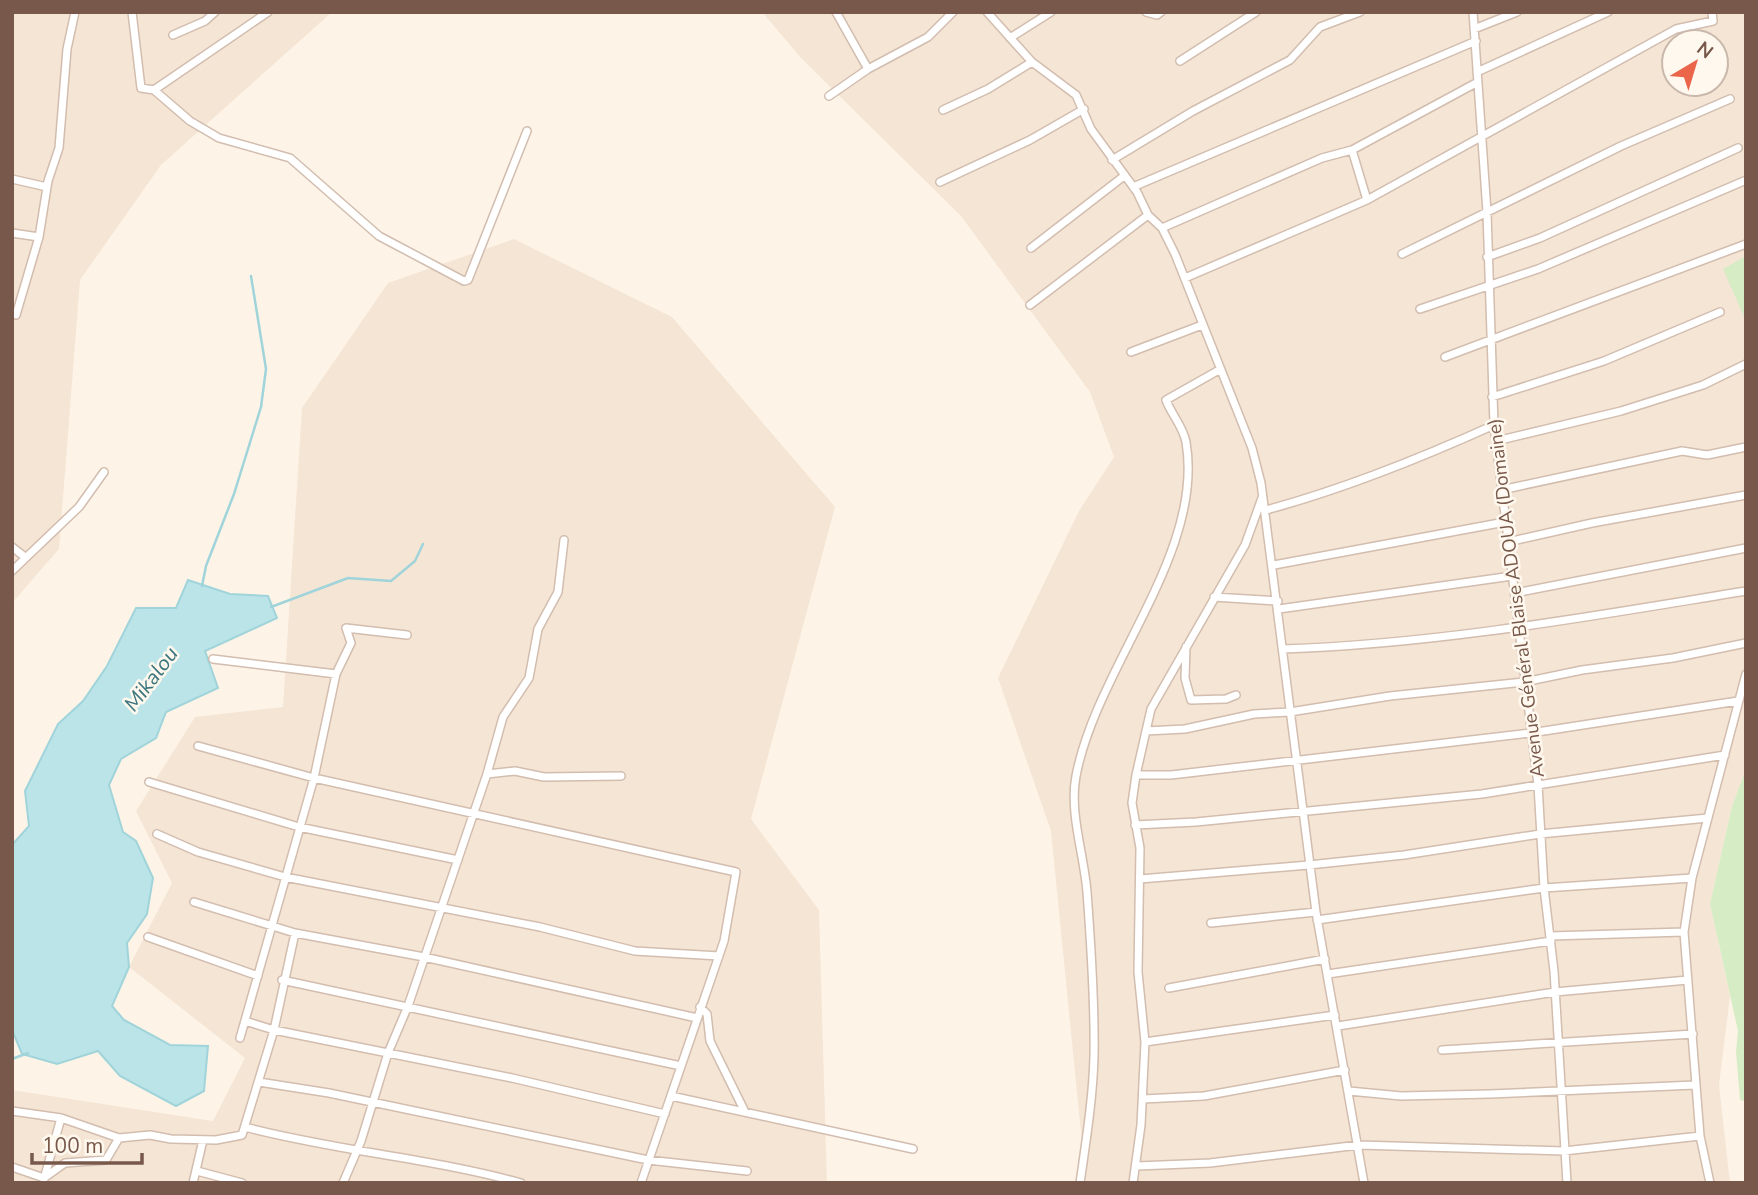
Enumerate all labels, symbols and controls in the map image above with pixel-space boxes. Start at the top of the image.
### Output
north arrow [1660,28,1730,98]
text: N [1691,36,1718,65]
street label: Avenue Général Blaise ADOUA (Domaine) [1481,417,1551,779]
water label: Mikalou [118,641,184,717]
scale bar [32,1122,142,1166]
text: 100 m [42,1132,103,1160]

